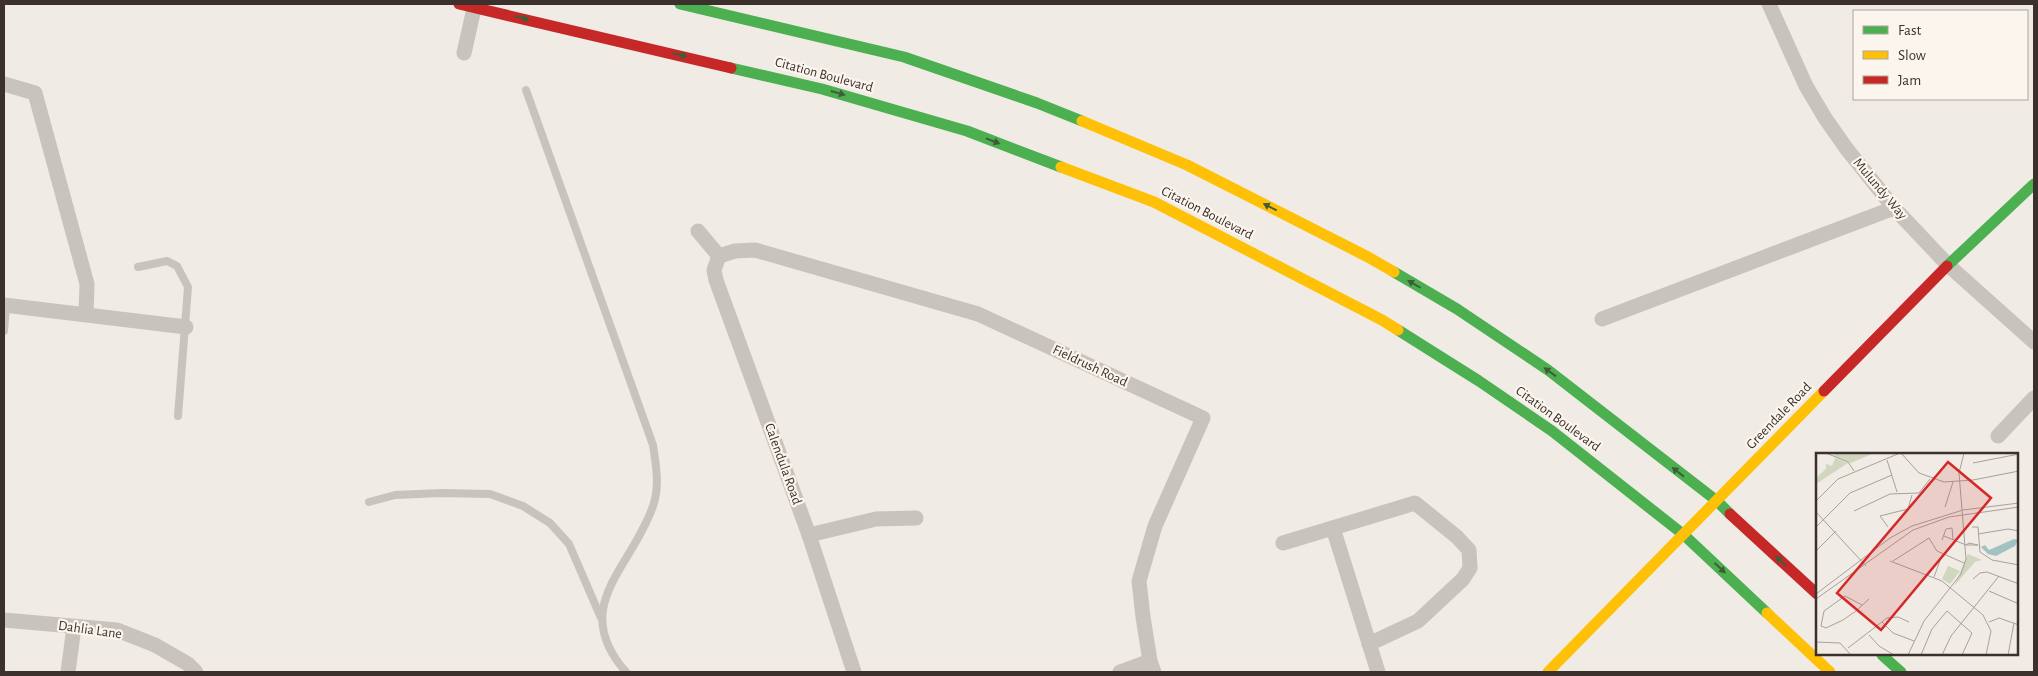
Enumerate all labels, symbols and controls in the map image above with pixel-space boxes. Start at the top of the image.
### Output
legend [1853,10,2028,100]
one-way arrow [514,14,529,22]
text: Fast [1898,23,1922,38]
text: Slow [1898,48,1926,63]
one-way arrow [672,51,688,59]
street label: Citation Boulevard [773,55,875,95]
text: Jam [1898,73,1921,88]
one-way arrow [831,90,846,98]
one-way arrow [986,137,1001,145]
street label: Mulundy Way [1850,156,1910,222]
street label: Citation Boulevard [1159,184,1255,242]
one-way arrow [1263,203,1278,211]
one-way arrow [1407,279,1420,288]
street label: Fieldrush Road [1050,343,1130,389]
one-way arrow [1543,367,1557,377]
street label: Greendale Road [1744,380,1814,452]
street label: Citation Boulevard [1513,384,1603,454]
street label: Calendula Road [762,422,804,506]
inset map [1816,453,2018,656]
one-way arrow [1672,466,1685,477]
one-way arrow [1775,555,1787,567]
one-way arrow [1713,562,1725,574]
street label: Dahlia Lane [57,619,123,641]

